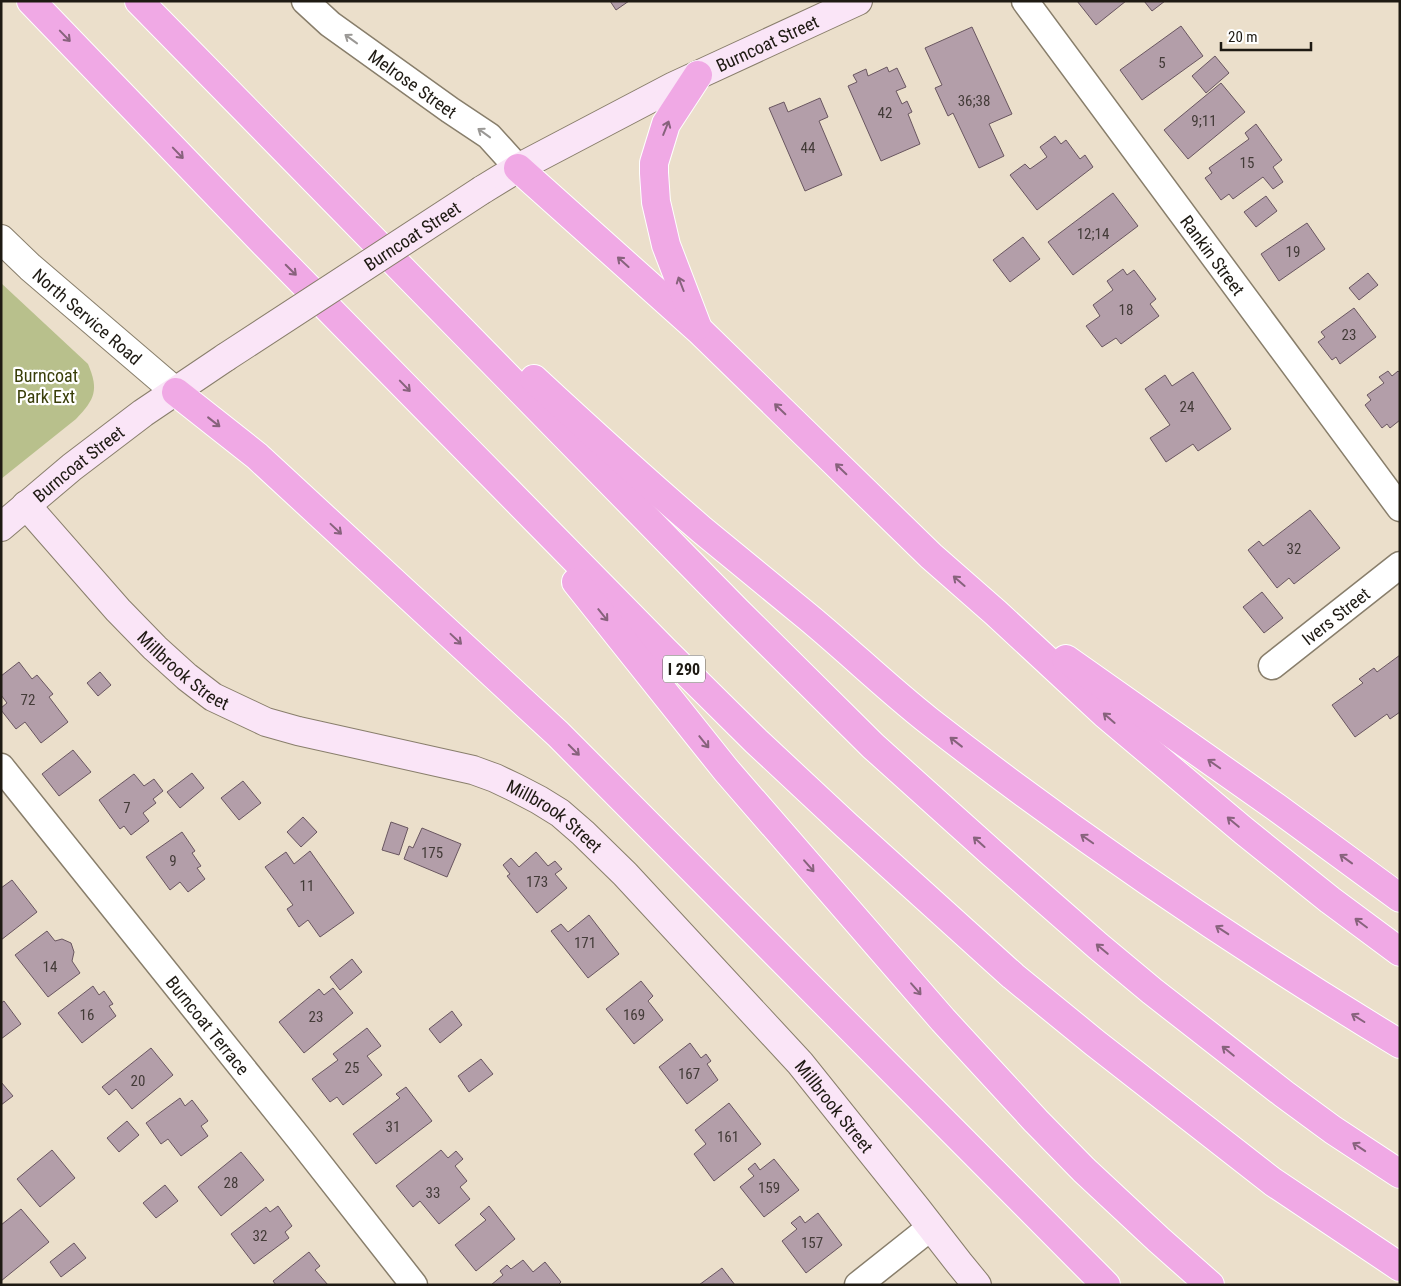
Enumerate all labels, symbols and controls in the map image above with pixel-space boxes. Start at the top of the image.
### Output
street label: Burncoat Street [713,10,822,76]
scale bar [1221,20,1311,52]
text: 20 m [1228,28,1258,46]
one-way arrow [59,30,71,43]
one-way arrow [344,34,358,44]
street label: Melrose Street [365,45,461,122]
house number: 5 [1158,54,1166,72]
house number: 36;38 [958,92,990,110]
house number: 42 [878,104,892,122]
house number: 9;11 [1191,112,1217,130]
one-way arrow [662,120,671,135]
one-way arrow [478,127,491,138]
house number: 44 [801,139,815,157]
one-way arrow [172,147,184,160]
house number: 15 [1240,154,1254,172]
street label: Burncoat Street [360,197,464,275]
street label: Rankin Street [1176,211,1249,299]
house number: 12;14 [1077,225,1109,243]
house number: 19 [1286,243,1300,261]
one-way arrow [616,256,629,268]
street label: North Service Road [29,264,146,369]
one-way arrow [285,264,297,276]
one-way arrow [676,277,685,292]
house number: 18 [1119,301,1133,319]
house number: 23 [1342,326,1356,344]
park label: Burncoat Park Ext [14,365,78,407]
one-way arrow [399,379,411,392]
house number: 24 [1180,398,1194,416]
one-way arrow [774,403,786,415]
one-way arrow [207,417,221,427]
street label: Burncoat Street [28,421,128,506]
one-way arrow [835,463,848,475]
one-way arrow [330,523,343,535]
house number: 32 [1287,540,1301,558]
one-way arrow [953,575,966,586]
street label: Ivers Street [1297,583,1374,649]
one-way arrow [597,608,608,621]
street label: Millbrook Street [133,626,233,714]
one-way arrow [449,633,462,645]
road number: I 290 [663,656,705,682]
house number: 72 [21,691,35,709]
one-way arrow [1102,712,1115,723]
one-way arrow [698,735,709,748]
one-way arrow [950,737,963,748]
one-way arrow [568,744,580,757]
one-way arrow [1207,759,1221,769]
street label: Millbrook Street [504,775,607,856]
house number: 7 [123,799,131,817]
one-way arrow [1227,817,1240,828]
one-way arrow [1080,834,1094,844]
one-way arrow [973,836,986,848]
house number: 175 [421,844,443,862]
house number: 9 [169,852,177,870]
one-way arrow [1339,854,1353,864]
one-way arrow [803,859,814,872]
house number: 173 [526,873,548,891]
house number: 11 [300,877,314,895]
one-way arrow [1354,918,1368,928]
one-way arrow [1215,925,1229,935]
house number: 171 [574,934,596,952]
one-way arrow [1096,944,1109,955]
house number: 14 [43,958,57,976]
street label: Burncoat Terrace [162,972,254,1079]
one-way arrow [910,982,921,995]
house number: 16 [80,1006,94,1024]
house number: 169 [623,1006,645,1024]
house number: 23 [309,1008,323,1026]
one-way arrow [1352,1013,1366,1023]
one-way arrow [1222,1046,1235,1057]
street label: Millbrook Street [791,1055,878,1157]
house number: 25 [345,1059,359,1077]
house number: 167 [678,1065,700,1083]
house number: 20 [131,1072,145,1090]
house number: 31 [386,1118,400,1136]
house number: 161 [717,1128,739,1146]
one-way arrow [1353,1142,1367,1152]
house number: 28 [224,1174,238,1192]
house number: 159 [758,1179,780,1197]
house number: 33 [426,1184,440,1202]
house number: 32 [253,1227,267,1245]
house number: 157 [801,1234,823,1252]

